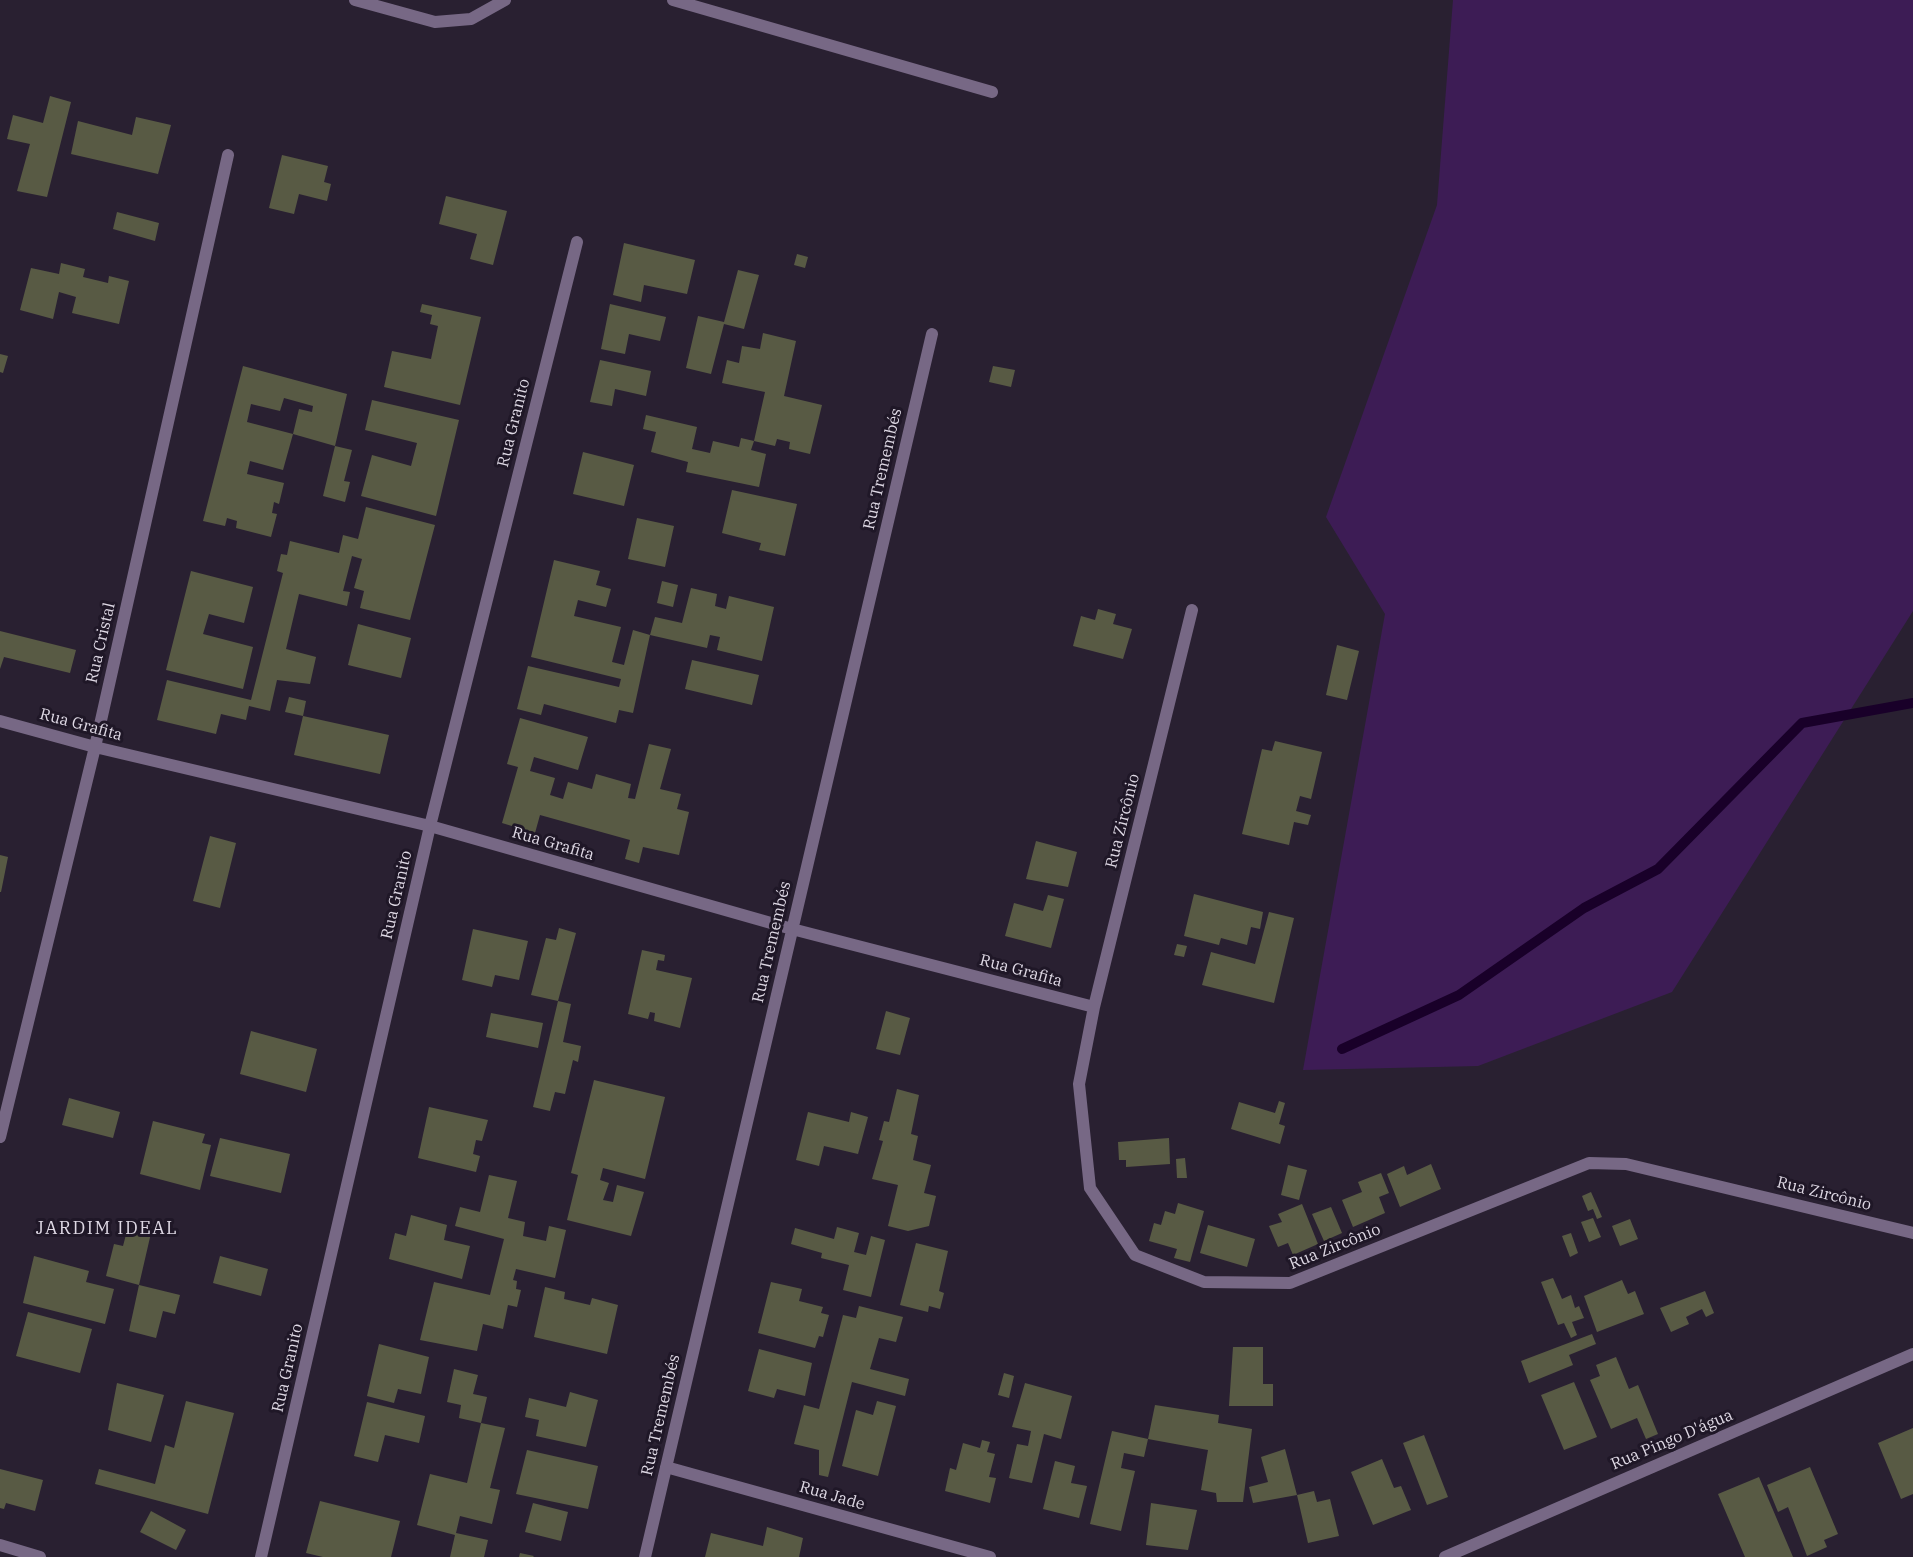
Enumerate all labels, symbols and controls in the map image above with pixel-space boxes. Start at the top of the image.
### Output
street label: Rua Granito [494,377,534,469]
street label: Rua Tremembés [860,406,906,532]
street label: Rua Cristal [82,601,120,685]
street label: Rua Grafita [38,705,124,745]
street label: Rua Zircônio [1102,772,1144,870]
street label: Rua Grafita [510,823,596,865]
street label: Rua Granito [377,849,417,941]
street label: Rua Tremembés [749,879,795,1005]
street label: Rua Grafita [978,951,1064,991]
street label: Rua Zircônio [1775,1173,1873,1215]
district label: JARDIM IDEAL [36,1218,178,1240]
street label: Rua Zircônio [1287,1220,1383,1274]
street label: Rua Granito [268,1322,308,1414]
street label: Rua Tremembés [638,1352,684,1478]
street label: Rua Pingo D'água [1608,1406,1736,1474]
street label: Rua Jade [797,1477,867,1515]

